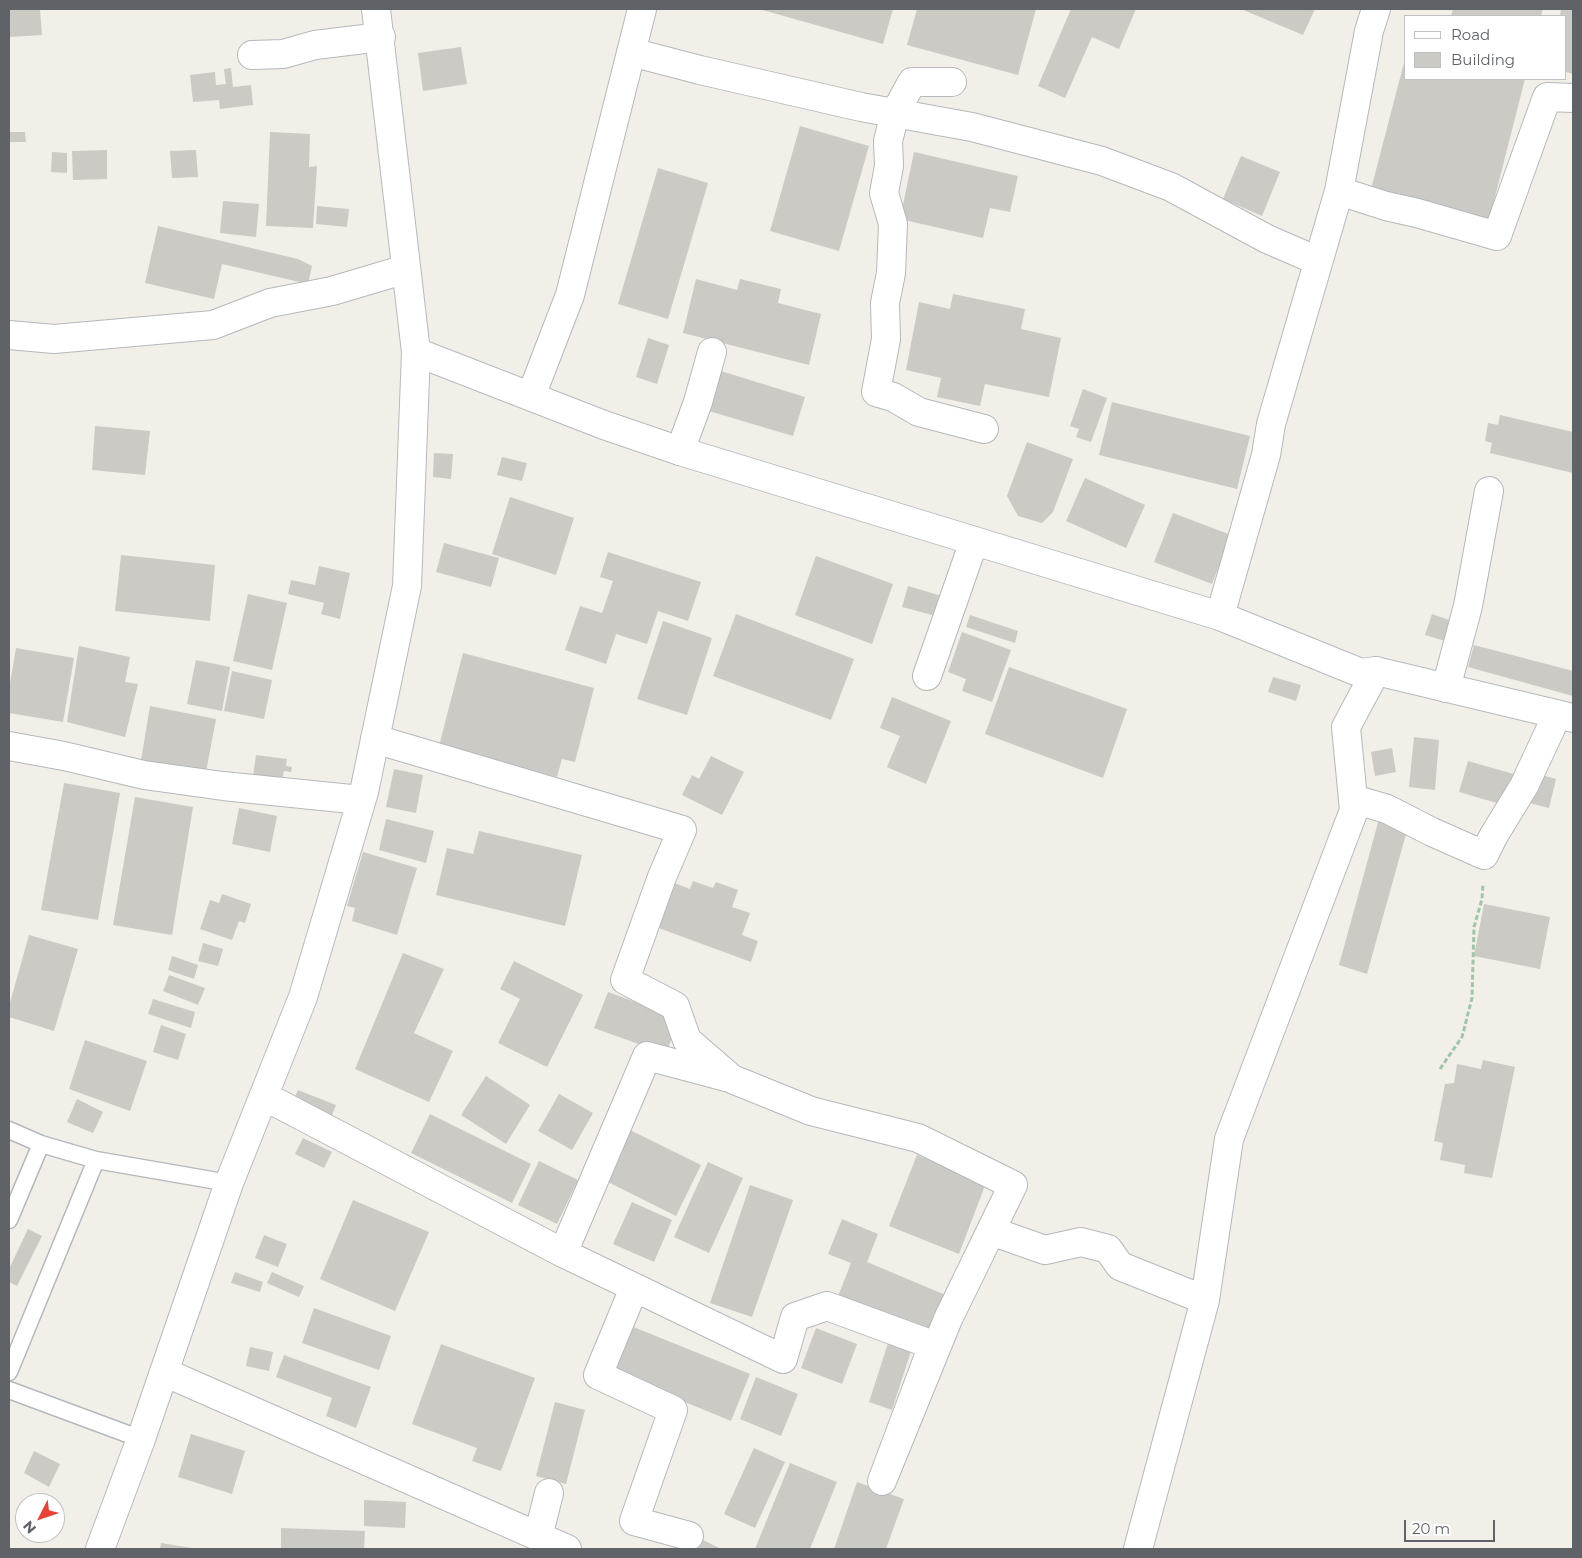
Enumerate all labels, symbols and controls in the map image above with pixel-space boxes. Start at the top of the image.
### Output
legend [1404,15,1567,80]
text: Road [1451,25,1490,44]
text: Building [1451,50,1515,69]
north arrow [15,1493,65,1543]
scale bar [1407,1510,1498,1542]
text: N [19,1517,40,1537]
text: 20 m [1412,1519,1450,1538]

